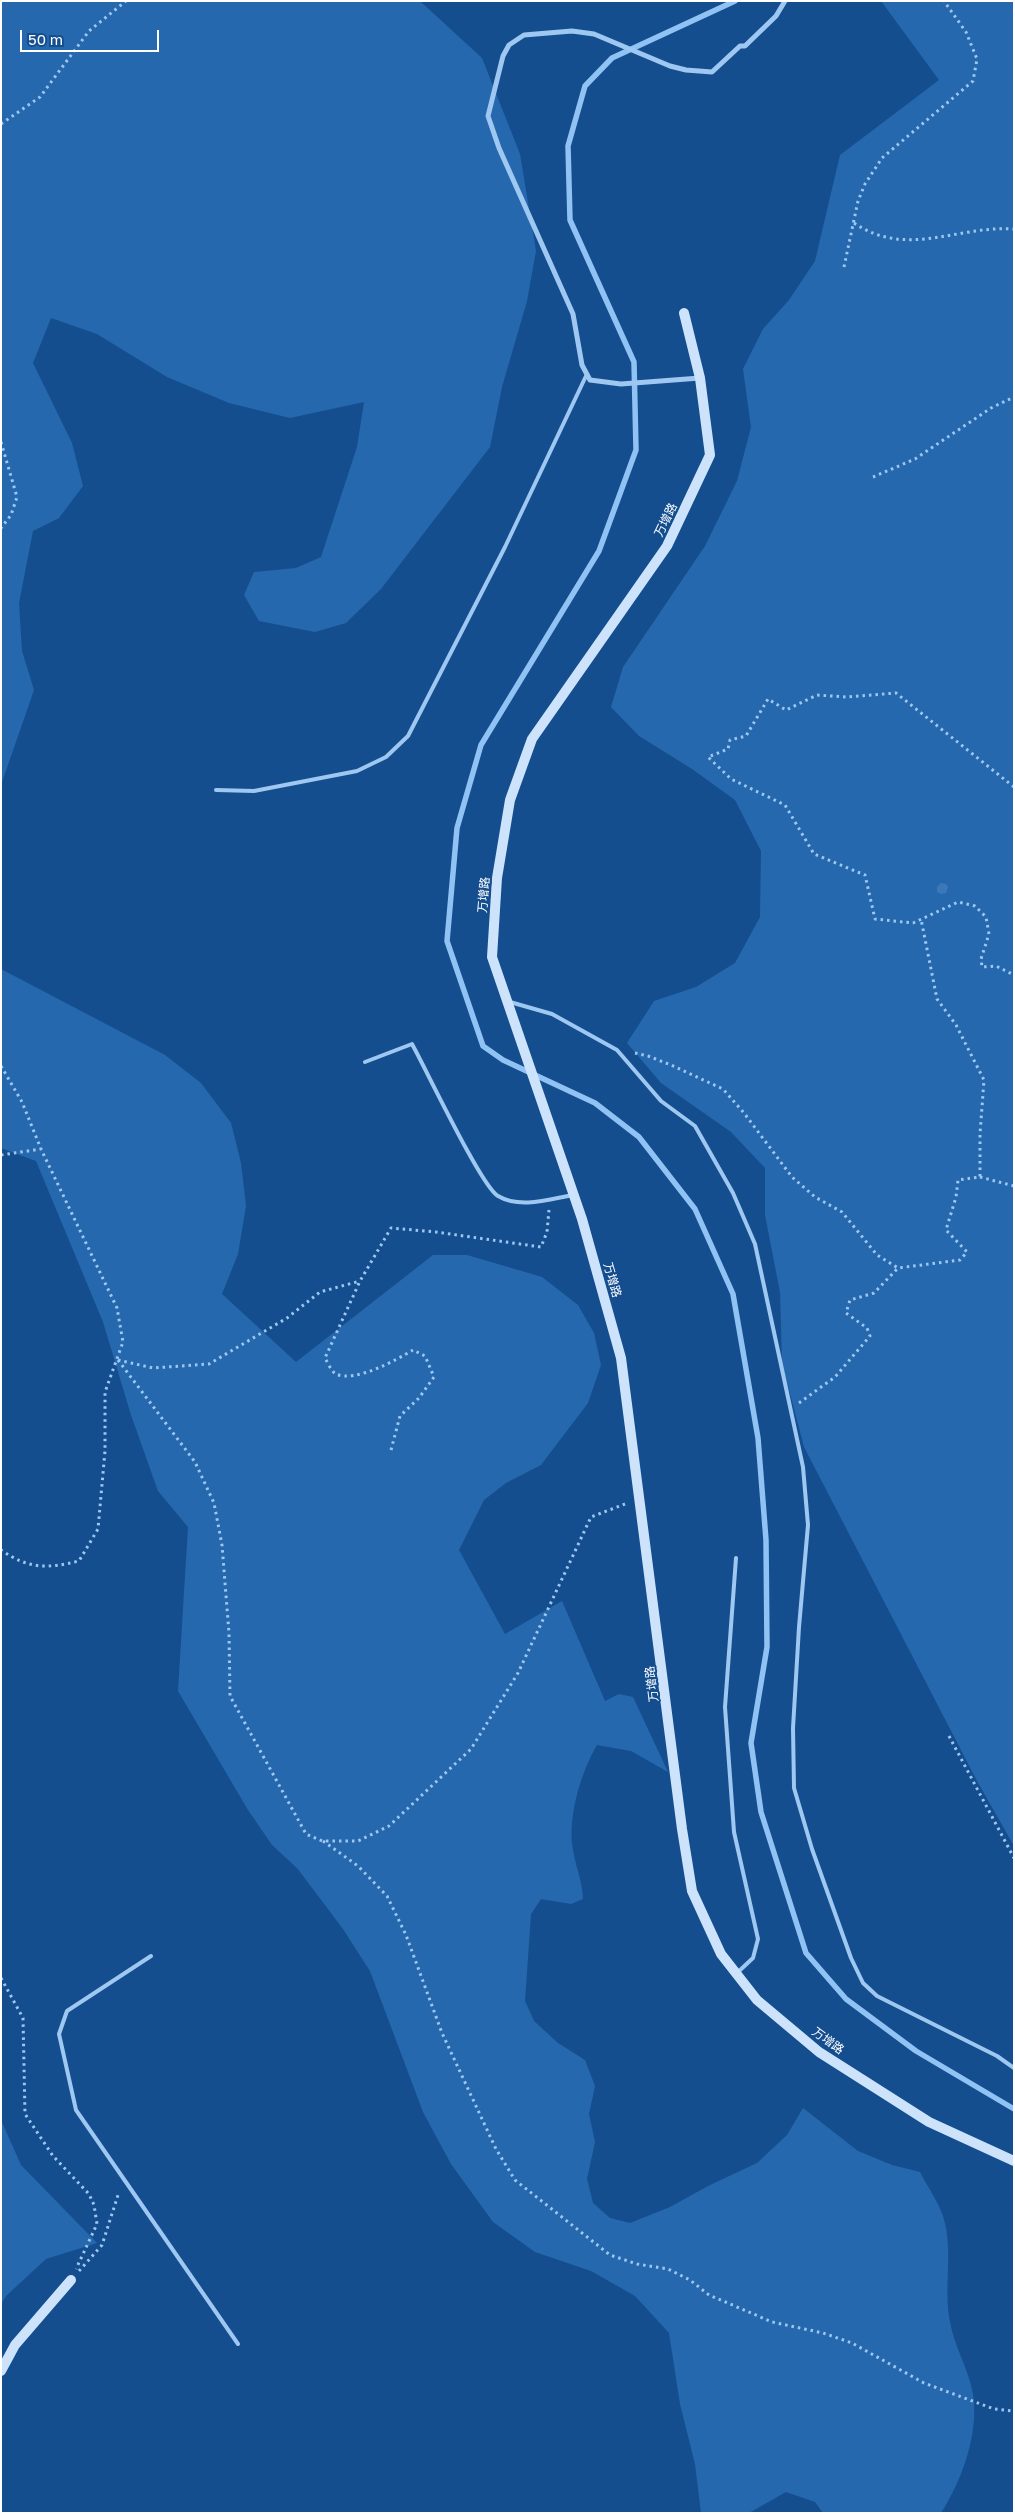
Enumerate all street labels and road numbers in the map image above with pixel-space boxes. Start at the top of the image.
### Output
street label: 万增路 [652,501,680,539]
street label: 万增路 [475,876,493,914]
street label: 万增路 [600,1261,624,1299]
street label: 万增路 [643,1665,661,1703]
street label: 万增路 [809,2025,847,2057]

